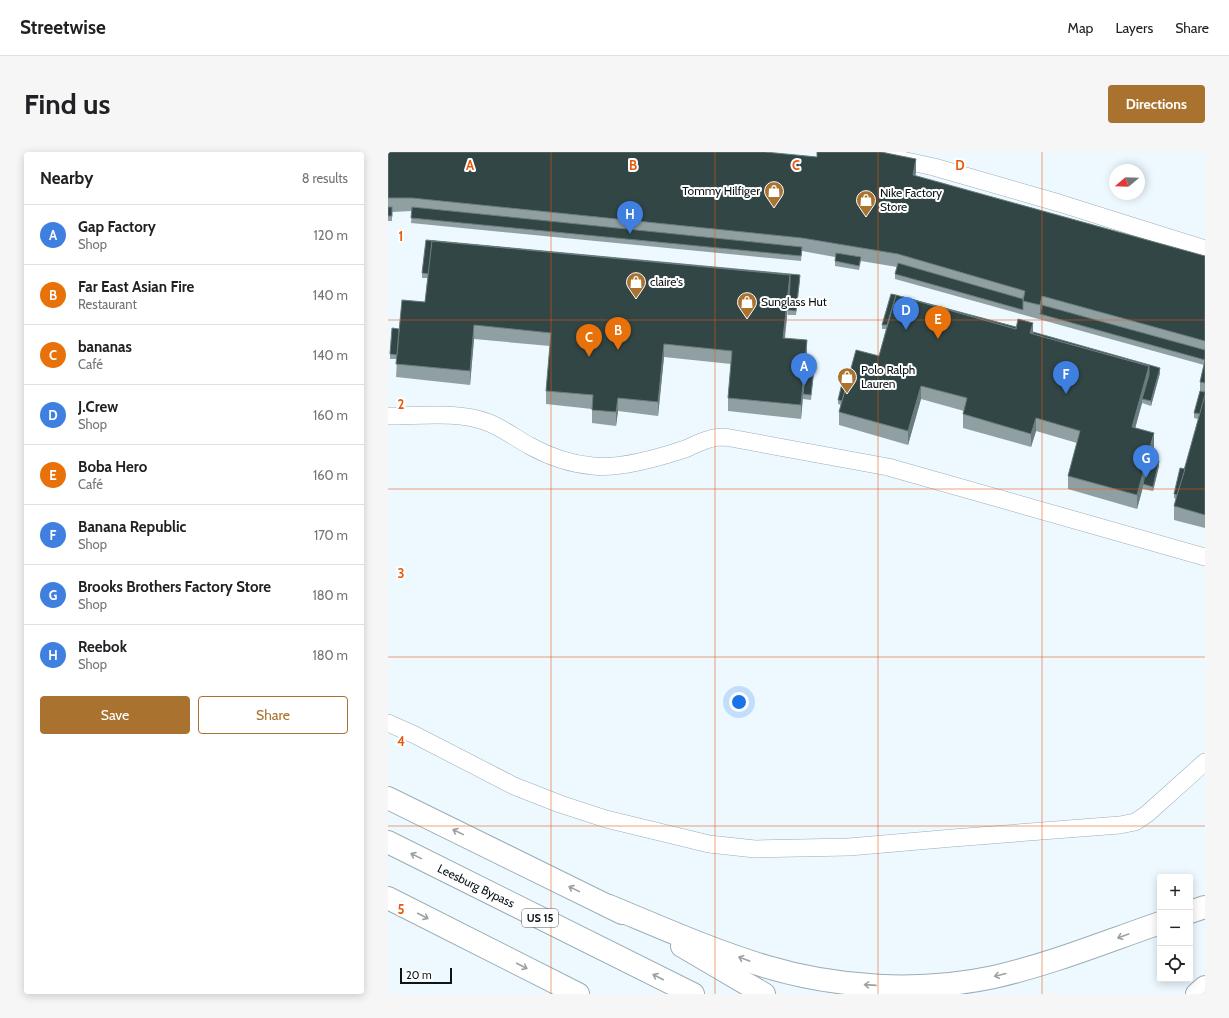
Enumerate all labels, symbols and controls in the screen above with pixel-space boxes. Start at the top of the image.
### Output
text: Streetwise [20,16,106,39]
text: Map [1068,19,1093,37]
text: Layers [1115,19,1153,37]
text: Share [1175,19,1209,37]
button: Directions [1108,85,1205,123]
text: Find us [24,87,110,121]
text: A [466,157,475,173]
text: B [629,157,637,173]
text: C [792,157,800,173]
text: D [955,157,965,173]
north arrow [1109,164,1145,200]
text: Nearby [40,168,93,188]
text: 8 results [302,170,348,186]
shop icon: Tommy Hilfiger [763,180,785,208]
place label: Tommy Hilfiger [682,183,760,198]
place label: Nike Factory Store [880,185,942,214]
shop icon: Nike Factory Store [855,189,877,217]
pin: H [617,201,643,234]
text: Gap Factory [78,218,156,236]
text: A [49,227,57,243]
text: 120 m [314,227,348,243]
text: 1 [399,228,403,244]
text: Shop [78,236,107,252]
shop icon: claire's [625,271,647,299]
place label: claire's [650,274,683,289]
text: Far East Asian Fire [78,278,194,296]
text: B [49,287,57,303]
text: 140 m [313,287,348,303]
shop icon: Sunglass Hut [736,291,758,319]
place label: Sunglass Hut [761,294,827,309]
text: Restaurant [78,296,137,312]
pin: D [893,297,919,330]
pin: E [925,306,951,339]
pin: B [605,317,631,350]
pin: C [576,324,602,357]
text: bananas [78,338,132,356]
text: C [49,347,57,363]
text: 140 m [313,347,348,363]
pin: A [791,353,817,386]
text: Café [78,356,103,372]
pin: F [1053,361,1079,394]
place label: Polo Ralph Lauren [861,362,915,391]
shop icon: Polo Ralph Lauren [836,366,858,394]
text: 2 [398,396,405,412]
text: J.Crew [78,398,118,416]
text: D [48,407,58,423]
text: 160 m [313,407,348,423]
text: Shop [78,416,107,432]
pin: G [1133,445,1159,478]
text: Boba Hero [78,458,147,476]
text: E [49,467,57,483]
text: 160 m [313,467,348,483]
text: Café [78,476,103,492]
text: Banana Republic [78,518,186,536]
text: F [50,527,56,543]
text: 170 m [314,527,348,543]
text: Shop [78,536,107,552]
text: 3 [397,565,405,581]
text: Brooks Brothers Factory Store [78,578,271,596]
text: G [49,587,57,603]
text: 180 m [312,587,348,603]
text: Shop [78,596,107,612]
text: Reebok [78,638,127,656]
text: H [48,647,58,663]
text: 180 m [312,647,348,663]
text: Shop [78,656,107,672]
your location [729,692,749,712]
button: Save [40,696,190,734]
button: Share [198,696,348,734]
text: 4 [397,733,405,749]
one-way arrow [452,828,464,835]
one-way arrow [410,852,422,859]
street label: Leesburg Bypass [435,860,517,911]
map controls [1157,874,1193,982]
button: + [1157,874,1193,910]
one-way arrow [569,885,581,892]
text: 5 [398,901,405,917]
road number: US 15 [522,909,558,927]
button: − [1157,910,1193,946]
one-way arrow [417,912,429,920]
one-way arrow [1118,932,1130,940]
button: locate [1157,946,1193,982]
one-way arrow [738,954,750,962]
one-way arrow [516,963,528,970]
scale bar [400,966,452,985]
text: 20 m [406,968,432,982]
one-way arrow [652,972,664,980]
one-way arrow [993,972,1006,980]
one-way arrow [864,981,877,988]

